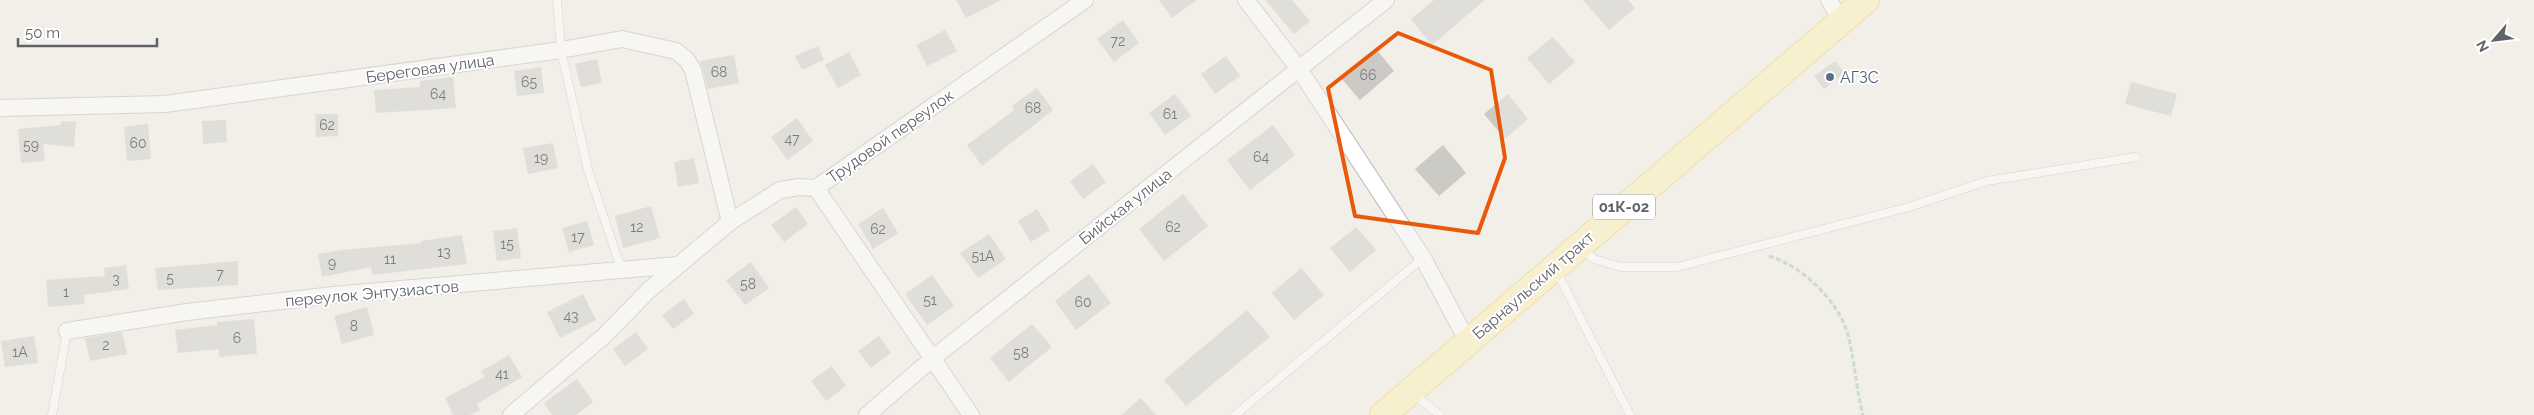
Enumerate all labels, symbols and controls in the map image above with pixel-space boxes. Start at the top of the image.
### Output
scale bar [18,15,156,47]
north arrow [2469,15,2519,65]
text: 50 m [25,24,60,42]
house number: 72 [1111,33,1125,49]
text: N [2473,38,2492,55]
street label: Береговая улица [365,50,496,87]
house number: 68 [711,64,727,80]
house number: 66 [1360,67,1376,83]
place label: АГЗС [1840,68,1879,87]
marker: АГЗС [1824,71,1836,83]
house number: 65 [521,74,537,90]
house number: 64 [430,86,446,102]
street label: Трудовой переулок [823,86,957,187]
house number: 68 [1025,100,1041,116]
house number: 61 [1163,106,1177,122]
house number: 62 [319,117,335,133]
house number: 47 [784,131,800,147]
house number: 60 [129,135,147,151]
house number: 59 [23,137,39,153]
house number: 64 [1253,149,1269,165]
house number: 19 [534,150,548,166]
street label: Бийская улица [1075,164,1175,248]
road number: 01К-02 [1593,194,1655,220]
house number: 12 [630,219,644,235]
house number: 62 [1165,219,1181,235]
house number: 62 [870,221,886,237]
street label: Барнаульский тракт [1469,227,1598,343]
house number: 17 [571,229,585,245]
house number: 15 [500,236,514,252]
house number: 13 [437,244,451,260]
house number: 51А [971,248,995,264]
house number: 11 [384,251,396,267]
house number: 9 [328,255,336,271]
house number: 7 [216,266,224,282]
house number: 5 [166,270,174,286]
house number: 3 [112,271,120,287]
street label: переулок Энтузиастов [284,276,460,311]
house number: 58 [740,276,756,292]
house number: 1 [63,284,69,300]
house number: 51 [923,292,937,308]
house number: 60 [1074,294,1092,310]
house number: 43 [563,308,579,324]
house number: 8 [350,318,358,334]
house number: 6 [233,330,241,346]
house number: 2 [102,337,110,353]
house number: 1А [12,344,28,360]
house number: 58 [1013,345,1029,361]
house number: 41 [495,366,509,382]

